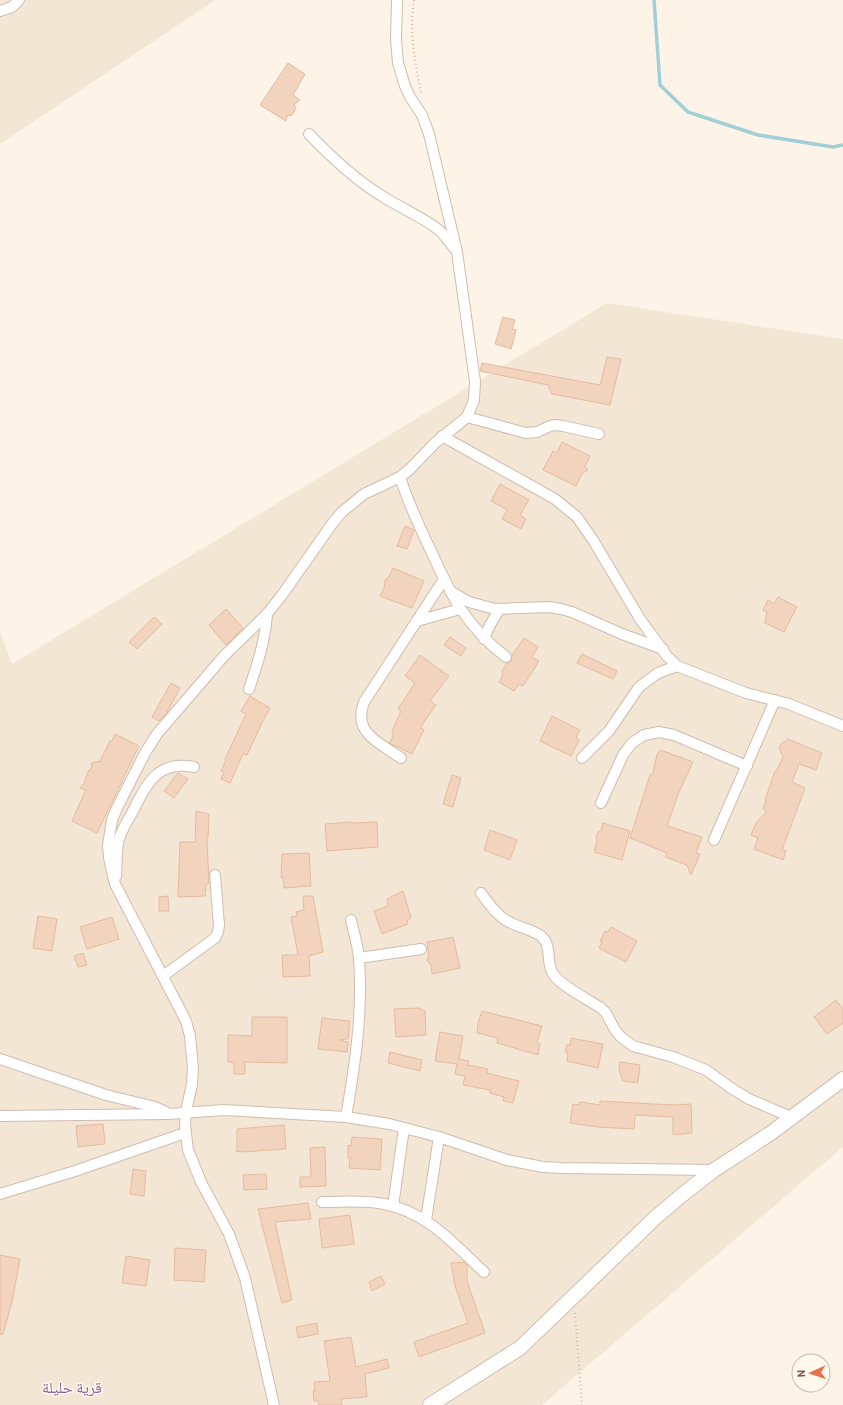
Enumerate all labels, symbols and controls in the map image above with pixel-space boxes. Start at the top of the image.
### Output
north arrow [791,1353,831,1393]
text: N [794,1370,807,1378]
district label: قرية حليلة [42,1377,102,1397]

